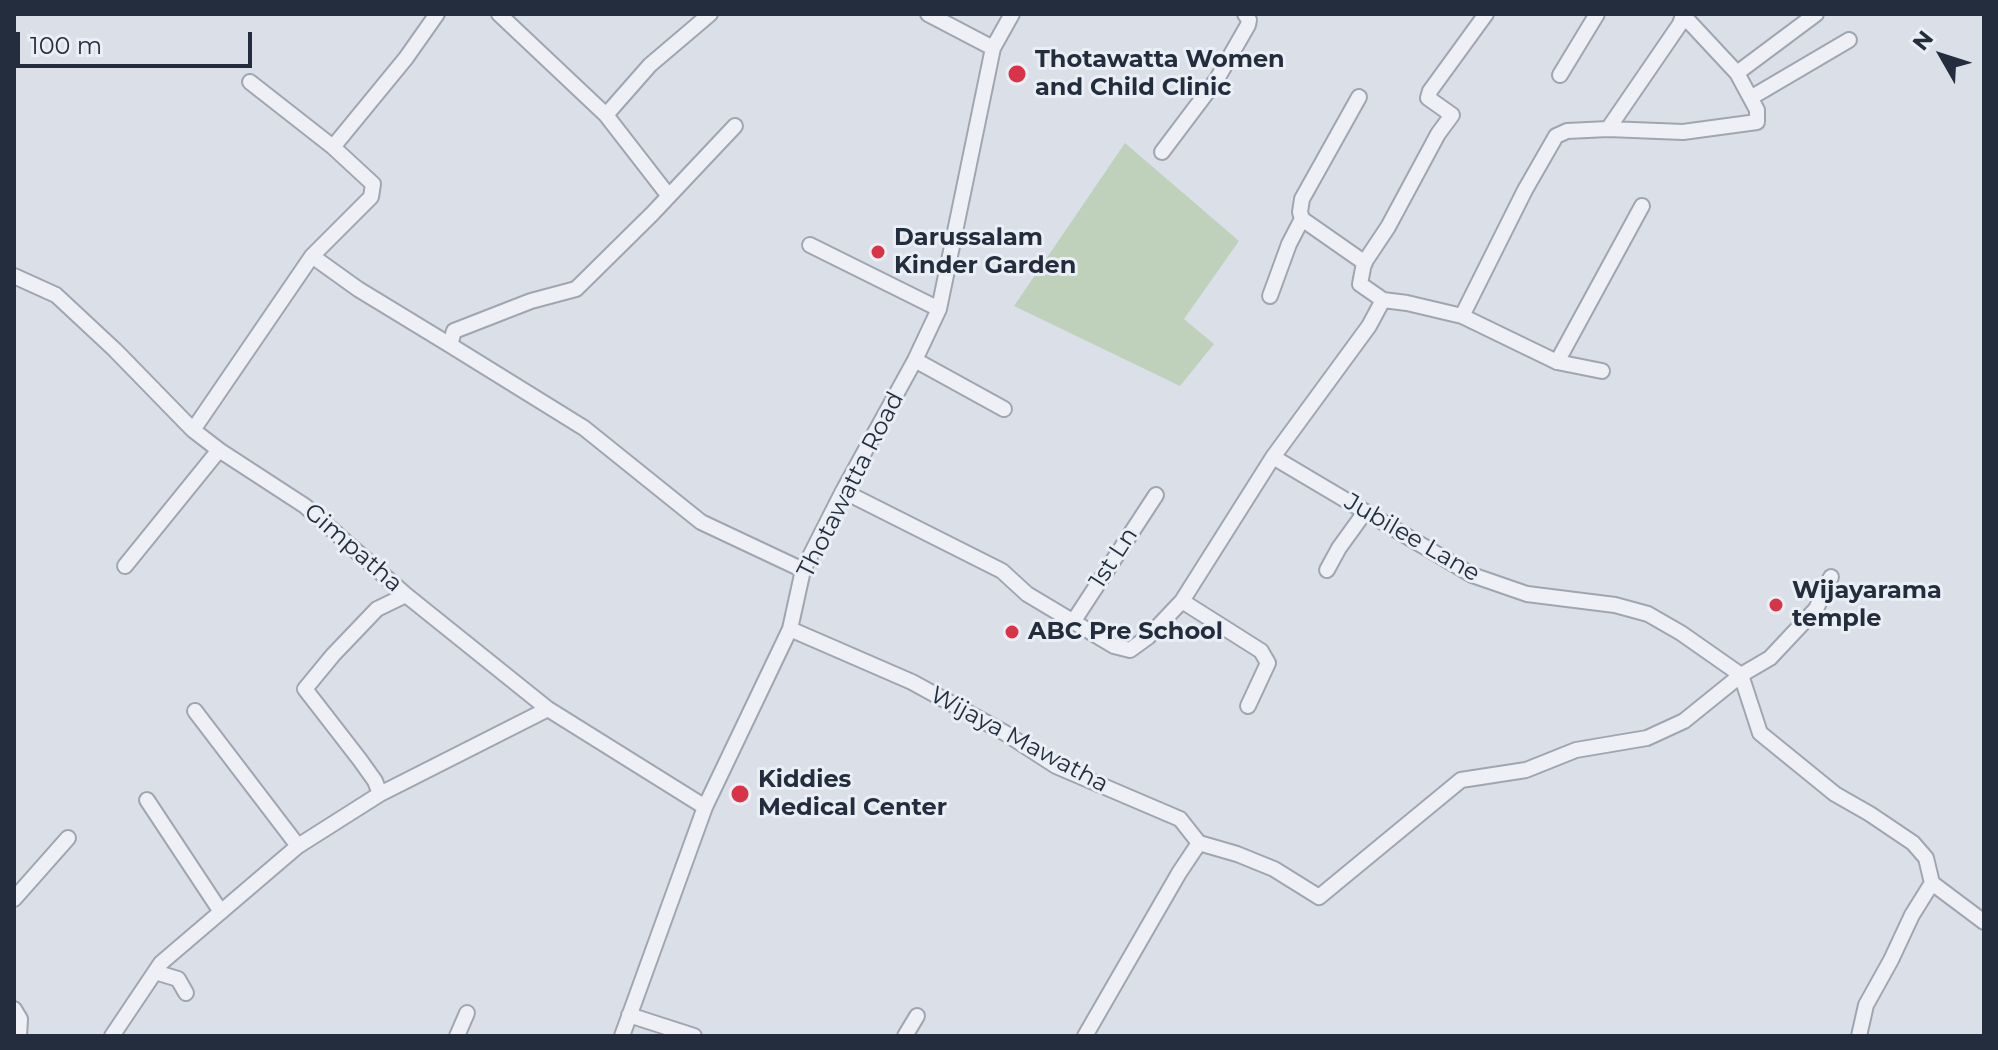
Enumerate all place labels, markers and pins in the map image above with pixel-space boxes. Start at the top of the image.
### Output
place label: Thotawatta Women and Child Clinic [1035,46,1285,102]
marker: Thotawatta Women and Child Clinic [1006,63,1028,85]
place label: Darussalam Kinder Garden [894,224,1076,280]
marker: Darussalam Kinder Garden [869,243,887,261]
place label: Wijayarama temple [1792,577,1942,633]
marker: Wijayarama temple [1767,596,1785,614]
place label: ABC Pre School [1028,618,1223,646]
marker: ABC Pre School [1003,623,1021,641]
place label: Kiddies Medical Center [758,766,947,822]
marker: Kiddies Medical Center [729,783,751,805]

